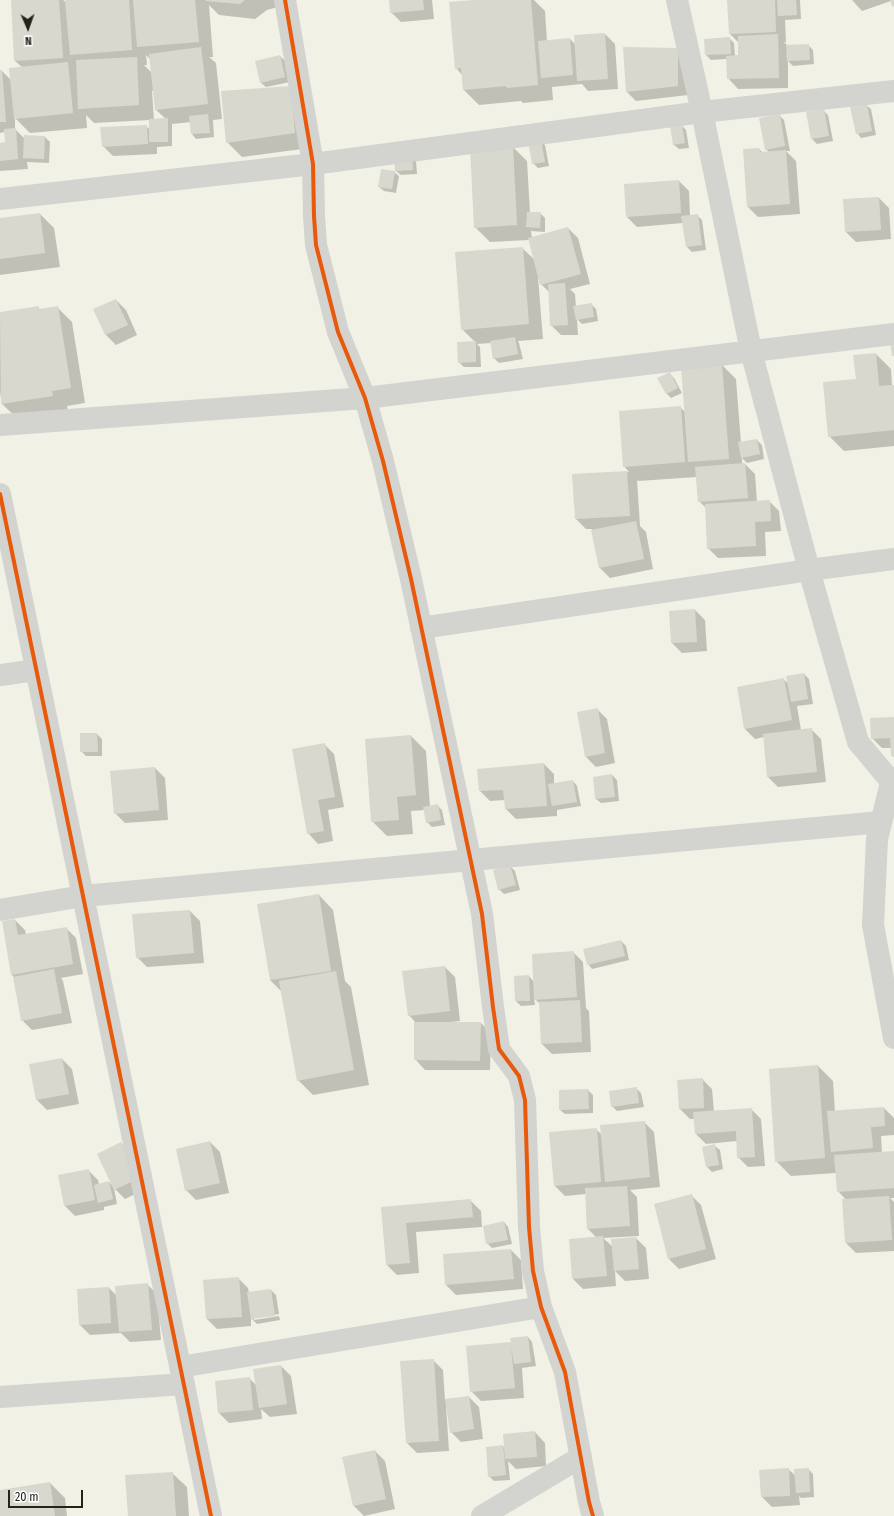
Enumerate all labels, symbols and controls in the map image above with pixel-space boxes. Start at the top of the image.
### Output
north arrow [8,8,48,48]
text: N [25,34,32,47]
scale bar [10,1482,85,1508]
text: 20 m [15,1490,39,1504]

